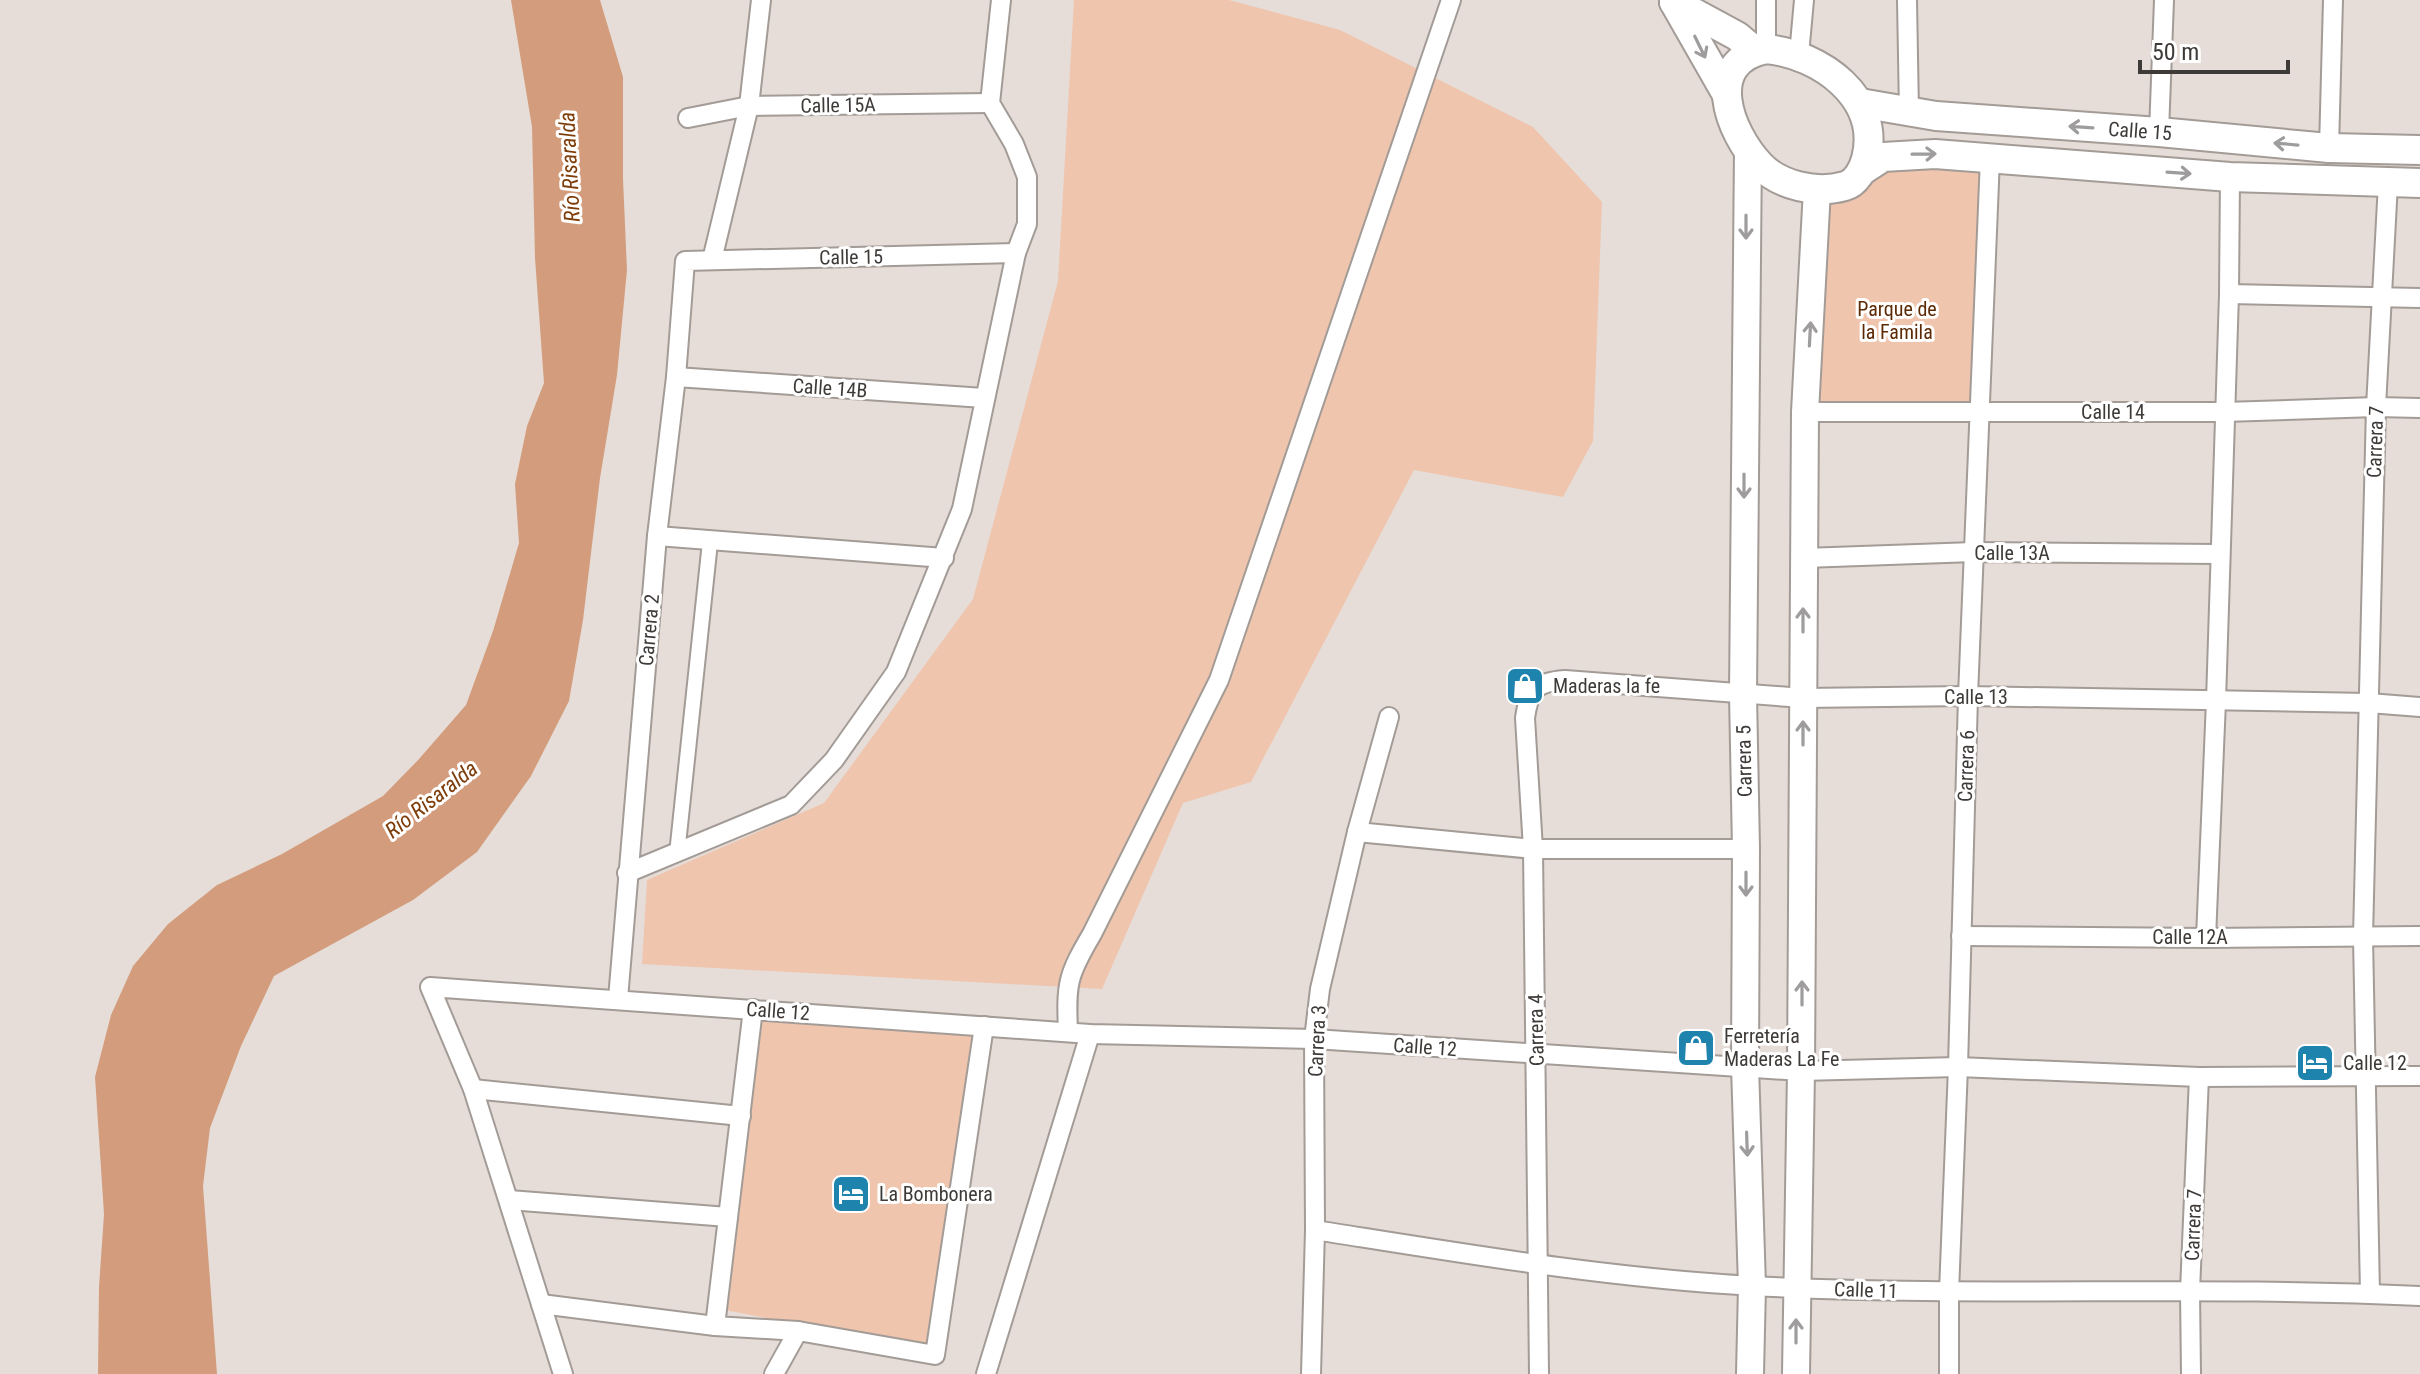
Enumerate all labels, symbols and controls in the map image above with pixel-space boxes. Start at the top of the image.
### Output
scale bar [2140,24,2288,74]
one-way arrow [1693,35,1708,59]
text: 50 m [2152,38,2199,66]
street label: Calle 15A [800,92,876,118]
water label: Río Risaralda [554,111,585,223]
street label: Calle 15 [2107,117,2173,145]
one-way arrow [2068,119,2095,134]
one-way arrow [2273,136,2300,151]
one-way arrow [1910,146,1937,162]
one-way arrow [2165,166,2192,181]
one-way arrow [1738,213,1753,240]
street label: Calle 15 [819,244,883,270]
park label: Parque de la Famila [1857,297,1937,344]
one-way arrow [1802,321,1817,348]
street label: Calle 14B [792,373,868,403]
street label: Calle 14 [2081,400,2145,424]
street label: Carrera 7 [2362,406,2388,478]
one-way arrow [1736,472,1752,499]
street label: Calle 13A [1974,541,2050,565]
street label: Carrera 2 [634,593,664,667]
one-way arrow [1796,607,1811,634]
shop icon: Maderas la fe [1504,665,1546,707]
place label: Maderas la fe [1553,674,1660,698]
street label: Calle 13 [1944,685,2008,709]
one-way arrow [1795,720,1811,747]
street label: Carrera 5 [1731,725,1757,797]
street label: Carrera 6 [1953,730,1979,802]
water label: Río Risaralda [380,756,482,843]
one-way arrow [1738,870,1754,897]
street label: Calle 12A [2152,925,2228,949]
one-way arrow [1794,980,1810,1007]
street label: Carrera 4 [1523,994,1549,1066]
street label: Calle 12 [745,997,811,1025]
street label: Carrera 3 [1303,1004,1331,1078]
place label: Ferretería Maderas La Fe [1724,1024,1839,1071]
shop icon: Ferretería Maderas La Fe [1675,1027,1717,1069]
street label: Calle 12 [1392,1033,1458,1061]
hotel icon: Calle 12 [2294,1042,2336,1084]
place label: Calle 12 [2343,1051,2407,1075]
one-way arrow [1740,1130,1755,1157]
hotel icon: La Bombonera [830,1173,872,1215]
place label: La Bombonera [879,1182,993,1206]
street label: Carrera 7 [2180,1189,2206,1261]
street label: Calle 11 [1834,1277,1898,1303]
one-way arrow [1788,1318,1804,1345]

